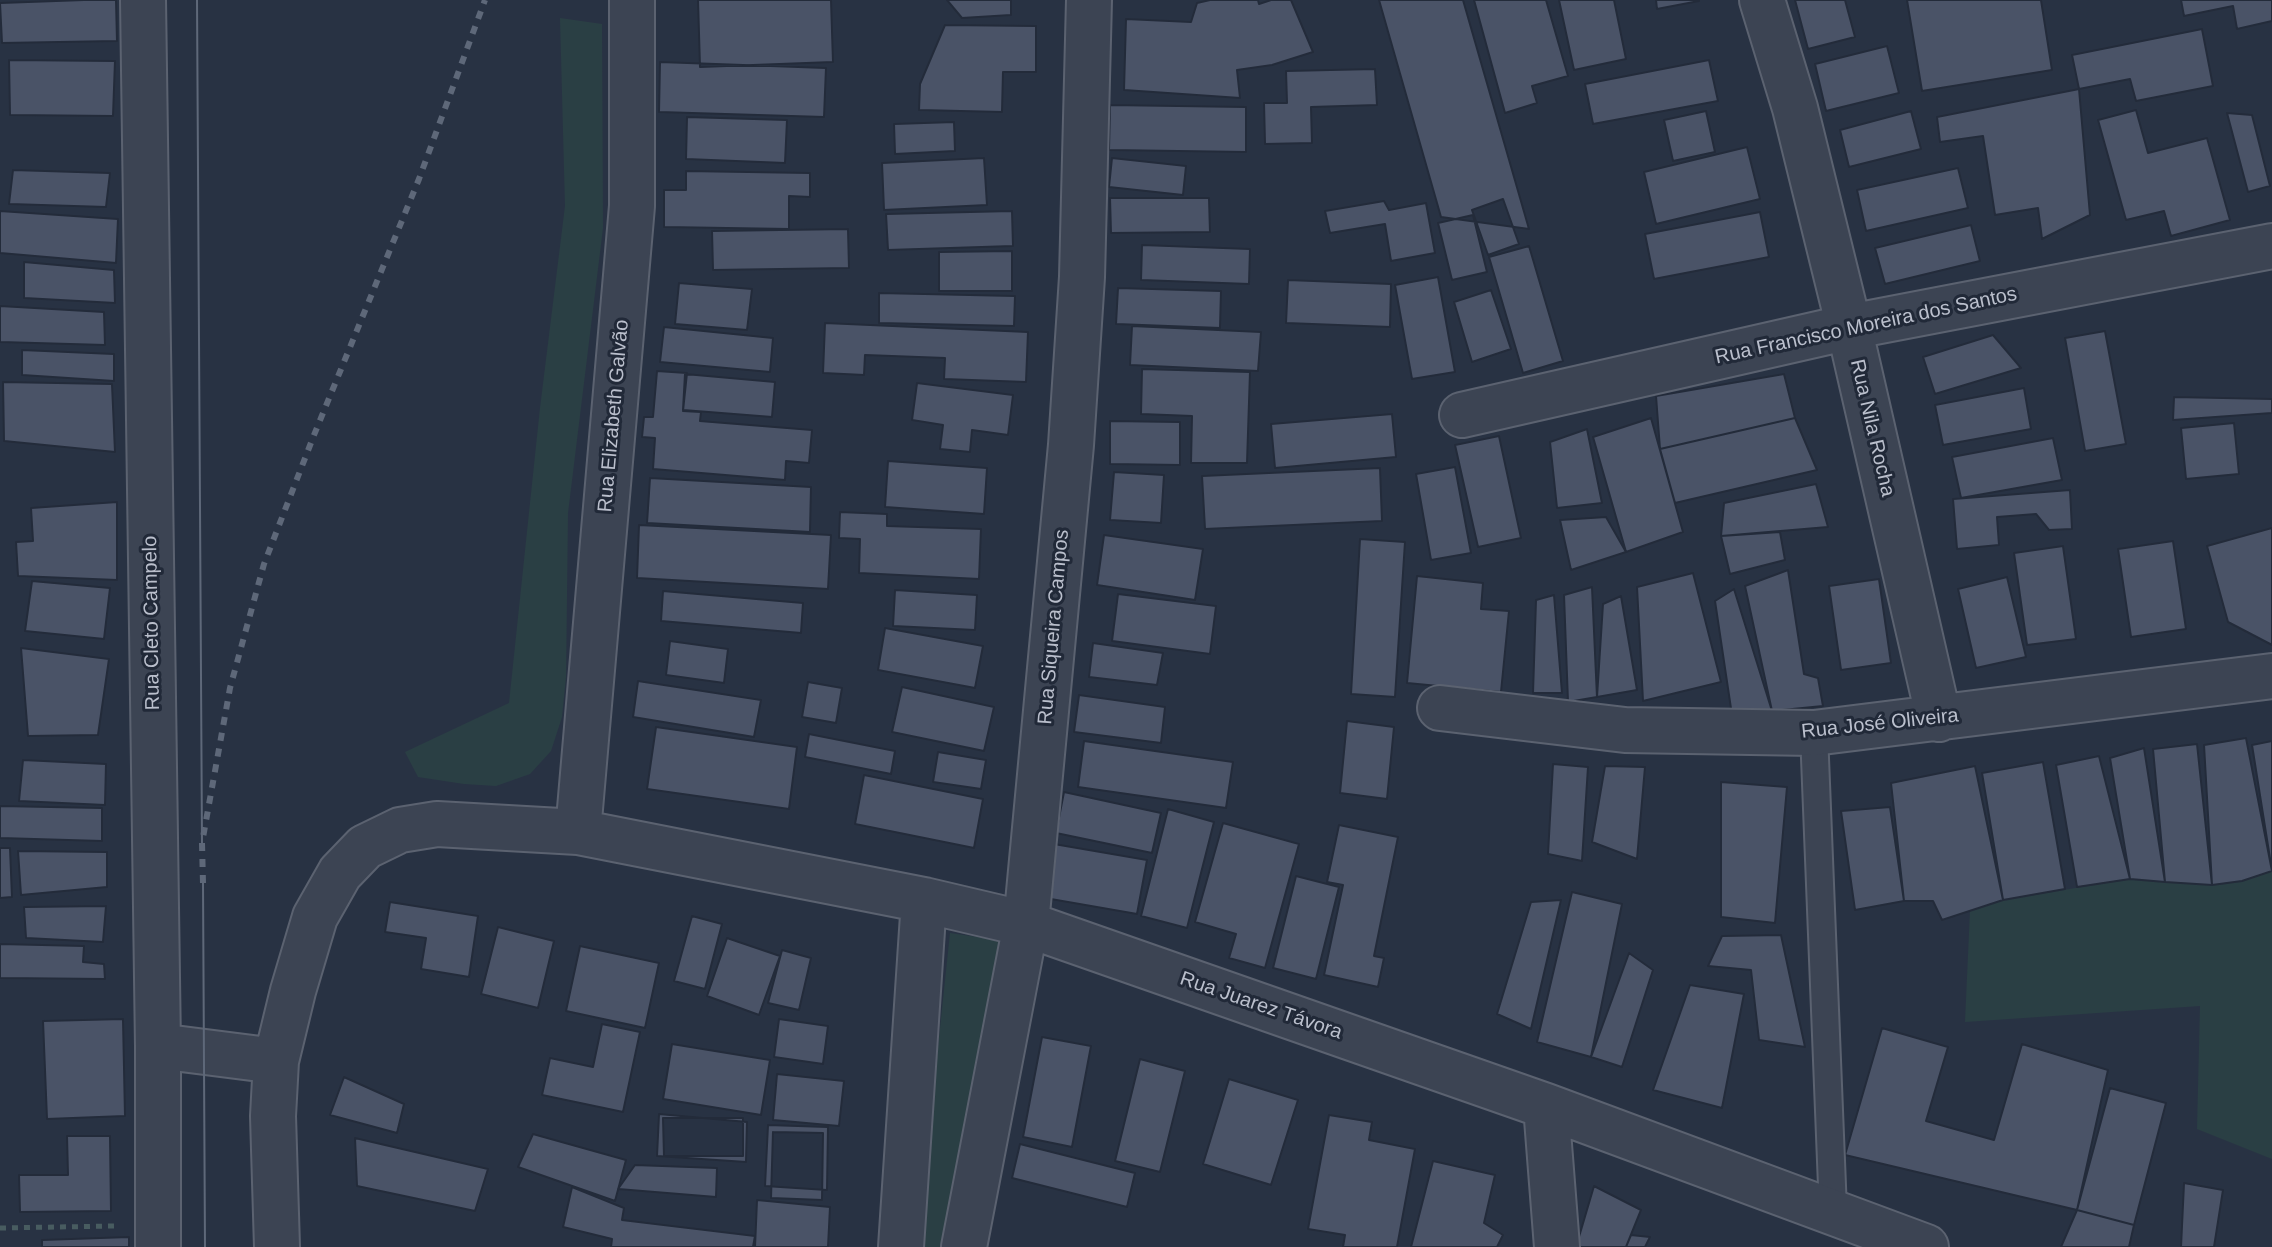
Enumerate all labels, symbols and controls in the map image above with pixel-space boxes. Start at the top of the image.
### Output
street label: Rua Francisco Moreira dos Santos [1713,282,2019,370]
street label: Rua Elizabeth Galvão [594,319,634,513]
street label: Rua Nila Rocha [1845,357,1899,499]
street label: Rua Siqueira Campos [1034,528,1074,726]
street label: Rua Cleto Campelo [138,536,166,710]
street label: Rua José Oliveira [1800,704,1960,744]
street label: Rua Juarez Távora [1177,967,1345,1045]

